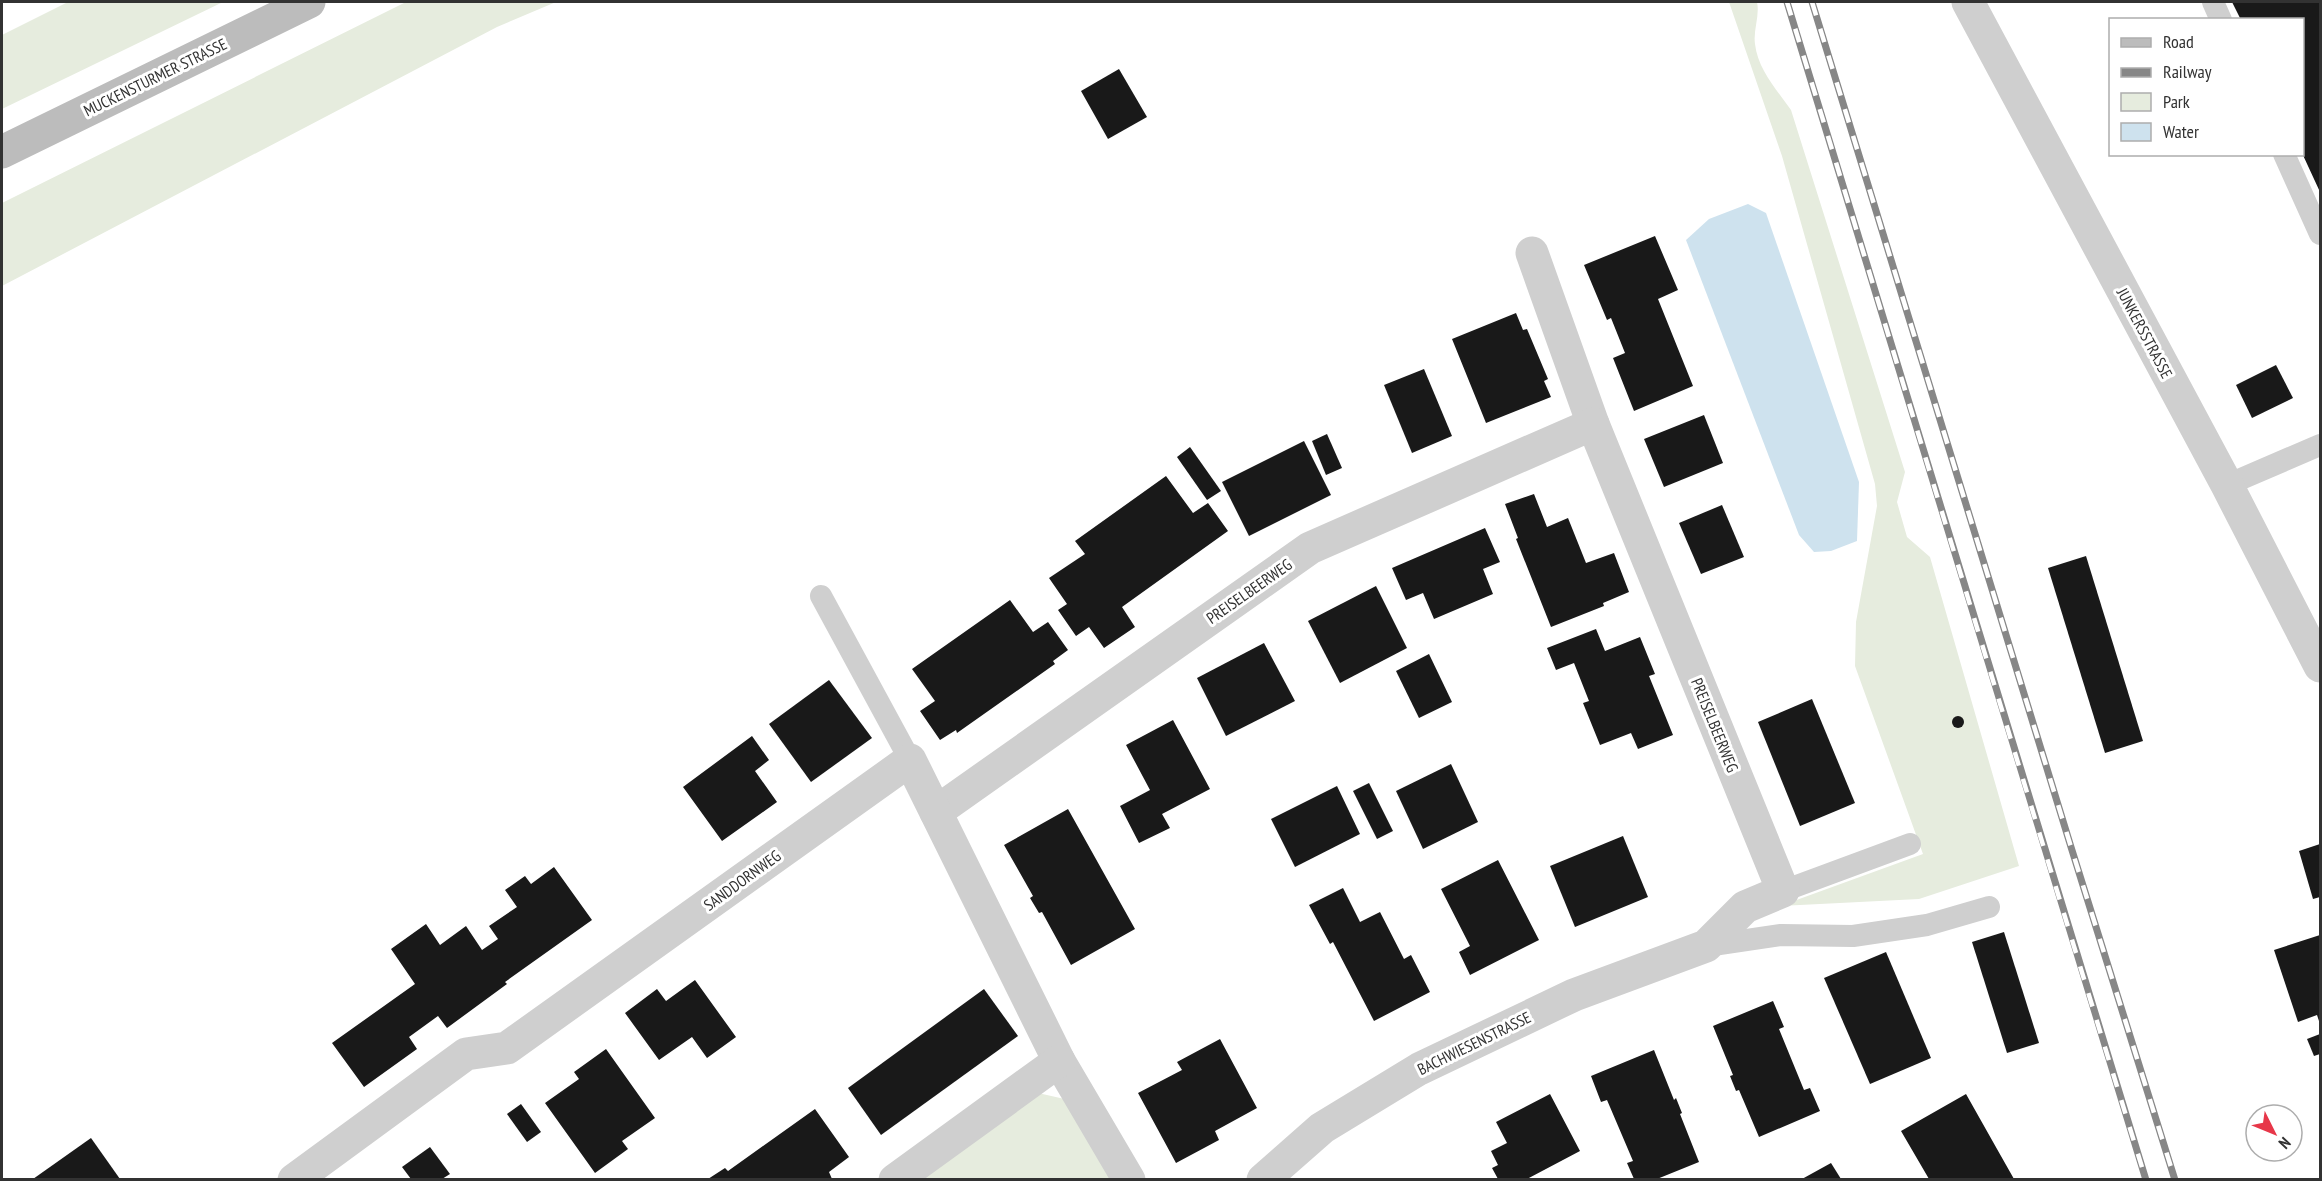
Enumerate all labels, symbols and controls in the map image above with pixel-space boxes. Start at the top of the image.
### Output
legend [2109,18,2304,156]
text: Road [2163,30,2194,53]
street label: MUCKENSTURMER STRASSE [80,34,230,120]
text: Railway [2163,60,2212,83]
text: Park [2163,90,2190,113]
text: Water [2163,120,2199,143]
street label: JUNKERSSTRASSE [2112,283,2177,382]
street label: PREISELBEERWEG [1202,554,1296,628]
street label: PREISELBEERWEG [1687,675,1743,775]
street label: SANDDORNWEG [700,845,785,915]
street label: BACHWIESENSTRASSE [1414,1007,1534,1079]
north arrow [2244,1103,2304,1163]
text: N [2275,1133,2295,1153]

